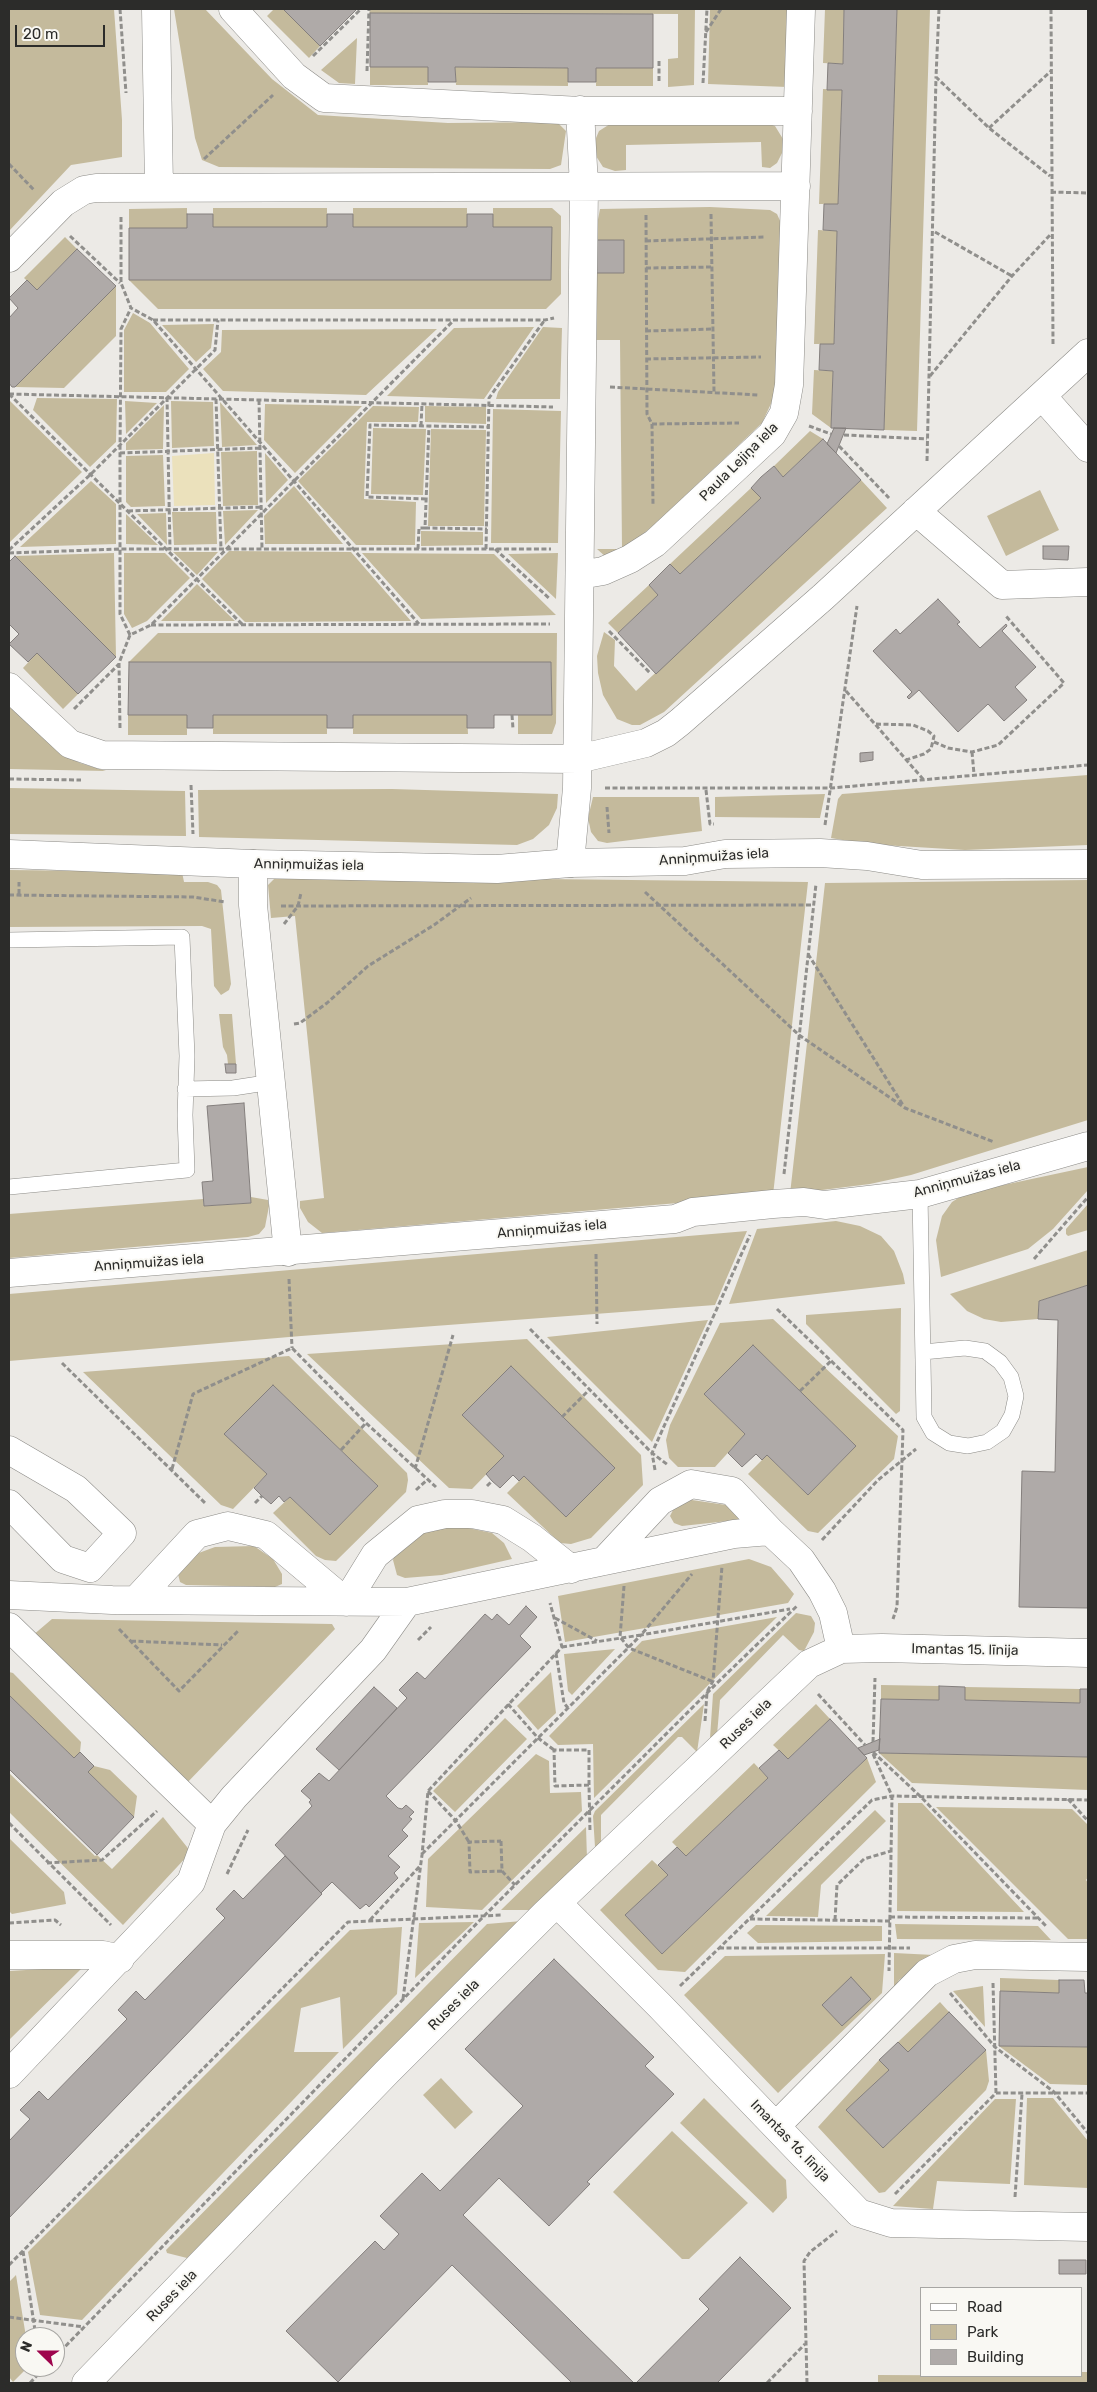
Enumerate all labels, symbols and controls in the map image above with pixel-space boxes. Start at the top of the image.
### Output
scale bar [18,15,108,47]
text: 20 m [23,25,58,43]
street label: Paula Lejiņa iela [696,419,782,505]
street label: Anniņmuižas iela [658,845,770,869]
street label: Anniņmuižas iela [254,856,364,874]
street label: Anniņmuižas iela [912,1157,1022,1201]
street label: Anniņmuižas iela [496,1216,608,1242]
street label: Anniņmuižas iela [93,1251,205,1275]
street label: Imantas 15. līnija [911,1641,1019,1659]
street label: Ruses iela [717,1695,775,1753]
street label: Ruses iela [425,1976,483,2034]
street label: Imantas 16. līnija [747,2096,833,2186]
street label: Ruses iela [143,2267,201,2325]
legend [920,2287,1082,2377]
text: Road [967,2298,1003,2316]
text: Park [967,2323,998,2341]
north arrow [15,2327,65,2377]
text: N [17,2339,36,2354]
text: Building [967,2348,1024,2366]

